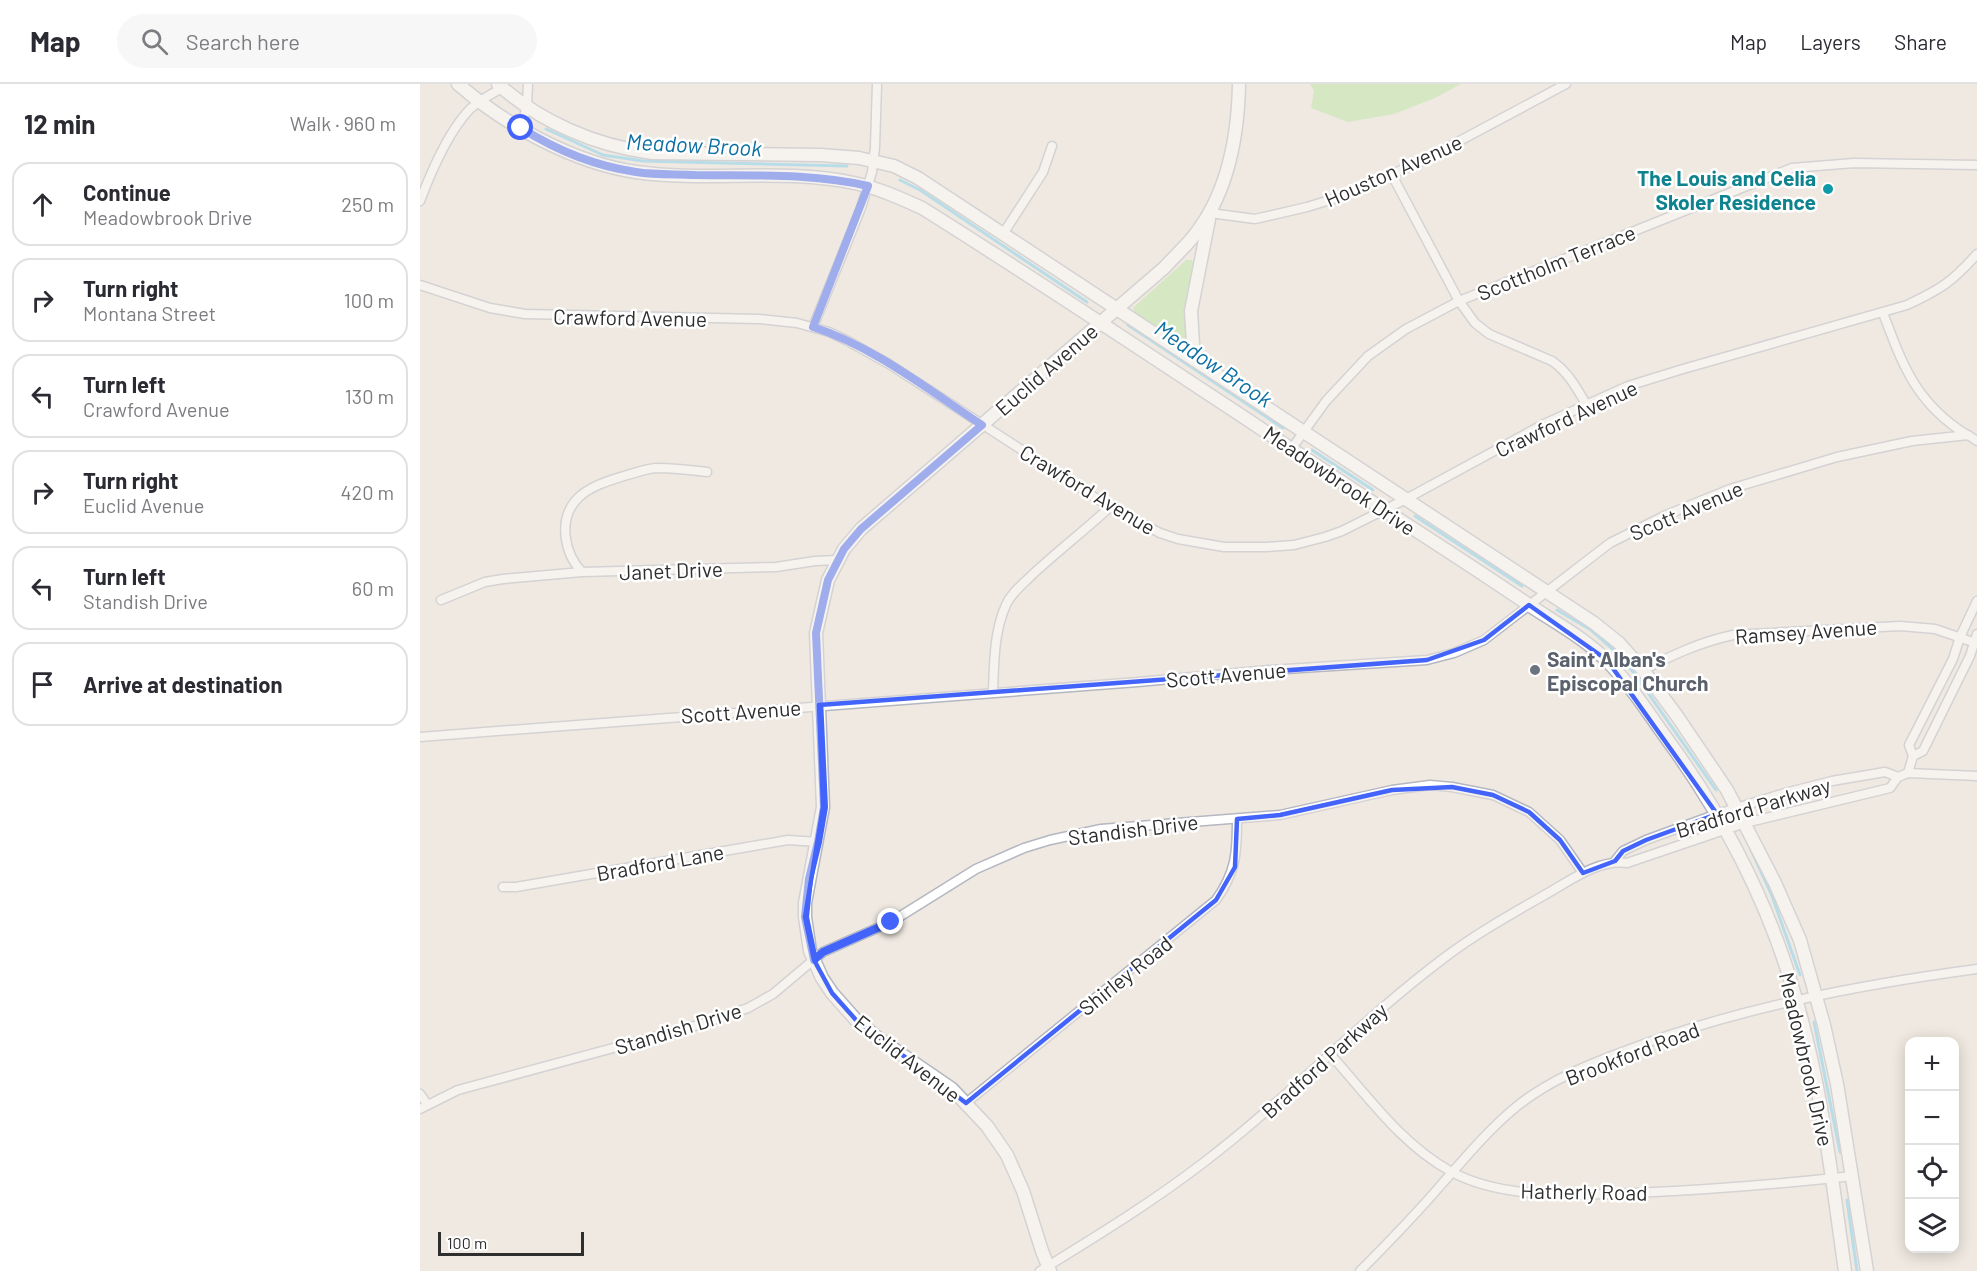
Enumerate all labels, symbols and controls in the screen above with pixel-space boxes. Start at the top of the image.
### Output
search box [117,14,537,68]
text: Map [30,24,81,58]
icon: search [138,25,171,58]
text: Search here [186,28,300,54]
text: Map [1730,29,1767,54]
text: Layers [1800,29,1861,54]
text: Share [1894,29,1947,54]
text: 12 min [24,108,96,139]
text: Walk · 960 m [290,111,396,135]
route start [507,114,533,140]
water label: Meadow Brook [626,127,763,161]
street label: Houston Avenue [1321,129,1465,211]
place label: The Louis and Celia Skoler Residence [1637,165,1816,214]
text: Continue [83,179,171,205]
marker: The Louis and Celia Skoler Residence [1821,182,1835,196]
icon: ahead [26,188,59,221]
text: 250 m [341,192,394,216]
text: Meadowbrook Drive [83,205,252,229]
street label: Scottholm Terrace [1473,219,1639,305]
text: Turn right [83,275,178,301]
icon: right [26,284,59,317]
text: 100 m [344,288,394,312]
text: Montana Street [83,301,216,325]
street label: Crawford Avenue [553,303,707,331]
water label: Meadow Brook [1150,314,1278,412]
street label: Euclid Avenue [990,318,1102,420]
text: Turn left [83,371,166,397]
street label: Crawford Avenue [1491,374,1641,462]
icon: left [26,380,59,413]
text: 130 m [345,384,394,408]
text: Crawford Avenue [83,397,230,421]
street label: Meadowbrook Drive [1259,420,1421,540]
street label: Crawford Avenue [1016,439,1160,539]
text: Turn right [83,467,178,493]
street label: Scott Avenue [1626,475,1746,545]
icon: right [26,476,59,509]
text: 420 m [340,480,394,504]
text: Euclid Avenue [83,493,204,517]
street label: Janet Drive [619,556,723,584]
text: Turn left [83,563,166,589]
icon: left [26,572,59,605]
text: 60 m [352,576,394,600]
text: Standish Drive [83,589,208,613]
street label: Ramsey Avenue [1734,614,1878,648]
place label: Saint Alban's Episcopal Church [1547,646,1709,695]
street label: Scott Avenue [1165,656,1287,692]
marker: Saint Alban's Episcopal Church [1528,663,1542,677]
icon: arrive [26,668,59,701]
text: Arrive at destination [83,671,282,697]
street label: Scott Avenue [680,694,802,728]
street label: Bradford Parkway [1673,771,1834,842]
street label: Standish Drive [1066,809,1200,849]
street label: Bradford Lane [594,838,726,886]
route end [877,908,903,934]
street label: Shirley Road [1073,930,1177,1020]
street label: Meadowbrook Drive [1775,970,1839,1148]
street label: Standish Drive [612,997,744,1059]
street label: Bradford Parkway [1256,997,1392,1123]
street label: Euclid Avenue [850,1009,966,1107]
street label: Brookford Road [1561,1016,1703,1090]
map controls [1905,1037,1959,1253]
button: + [1905,1037,1959,1091]
button: − [1905,1091,1959,1145]
button: locate [1905,1145,1959,1199]
street label: Hatherly Road [1520,1177,1648,1205]
button: layers [1905,1199,1959,1253]
scale bar [438,1229,584,1256]
text: 100 m [447,1233,487,1252]

